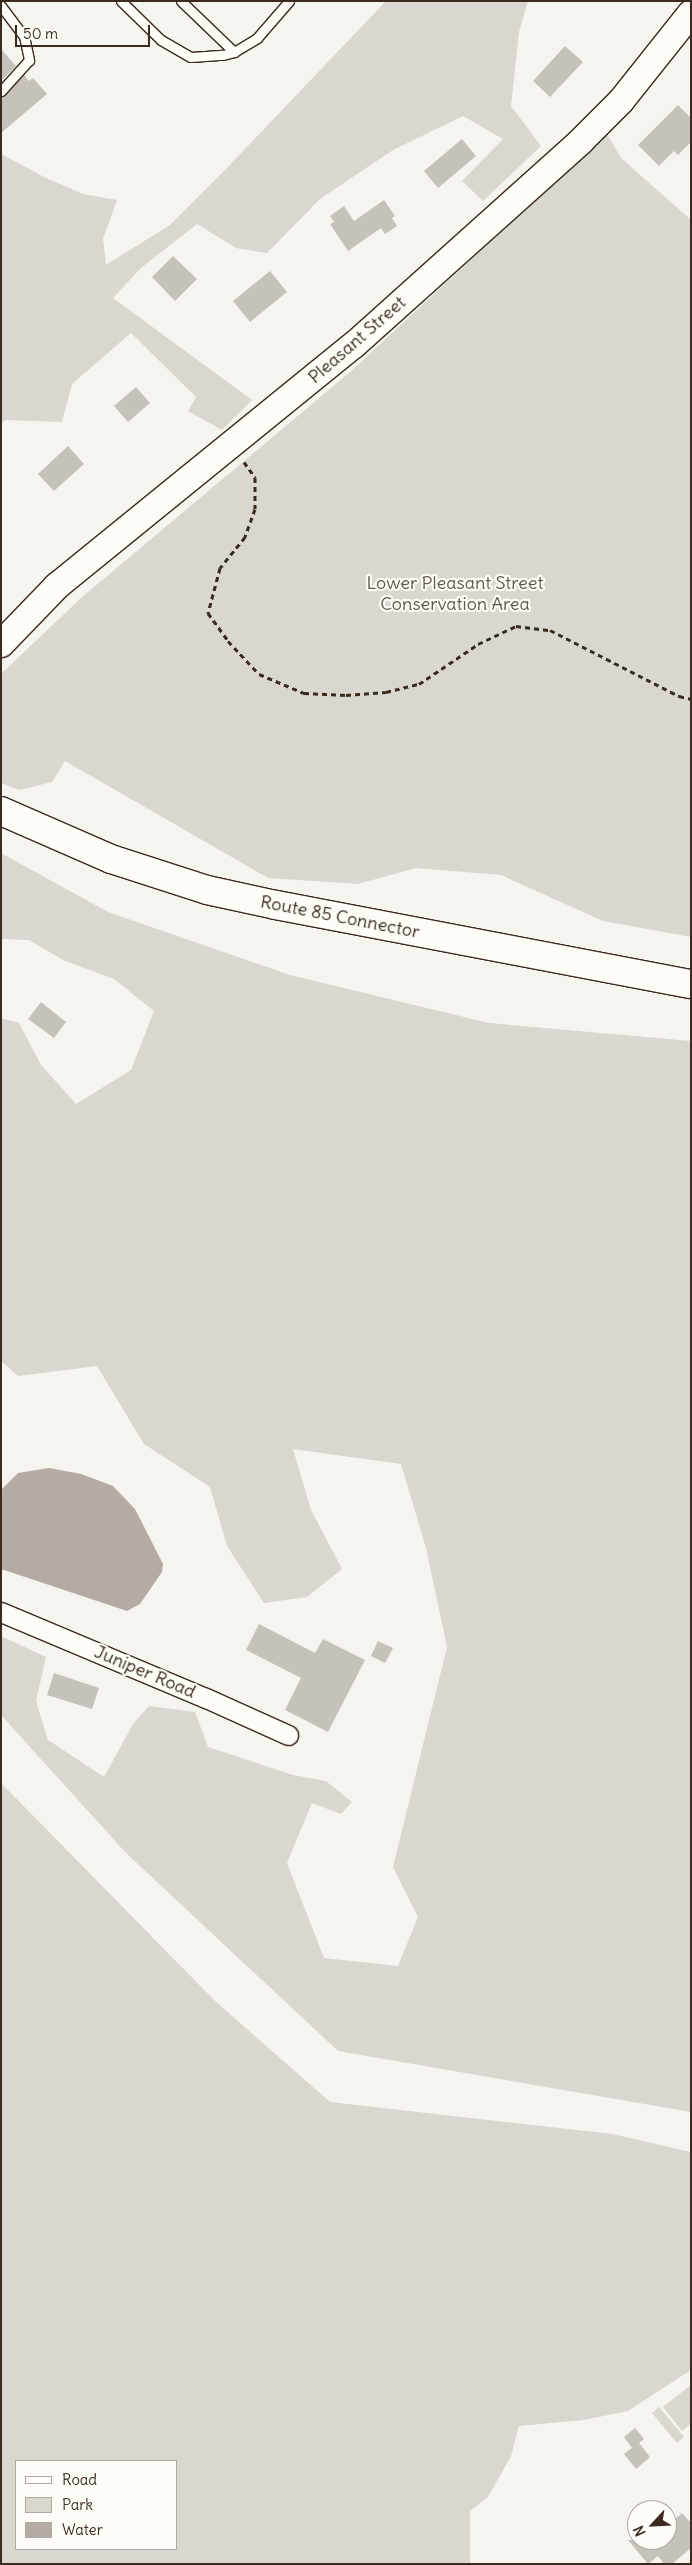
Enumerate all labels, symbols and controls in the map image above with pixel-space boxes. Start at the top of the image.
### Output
scale bar [18,15,152,47]
text: 50 m [23,24,58,43]
street label: Pleasant Street [304,292,410,388]
park label: Lower Pleasant Street Conservation Area [366,573,544,616]
street label: Route 85 Connector [259,891,421,943]
street label: Juniper Road [91,1641,199,1703]
legend [15,2460,178,2550]
text: Road [62,2470,97,2489]
text: Park [62,2495,93,2514]
north arrow [627,2500,677,2550]
text: Water [62,2520,103,2539]
text: N [629,2523,650,2539]

